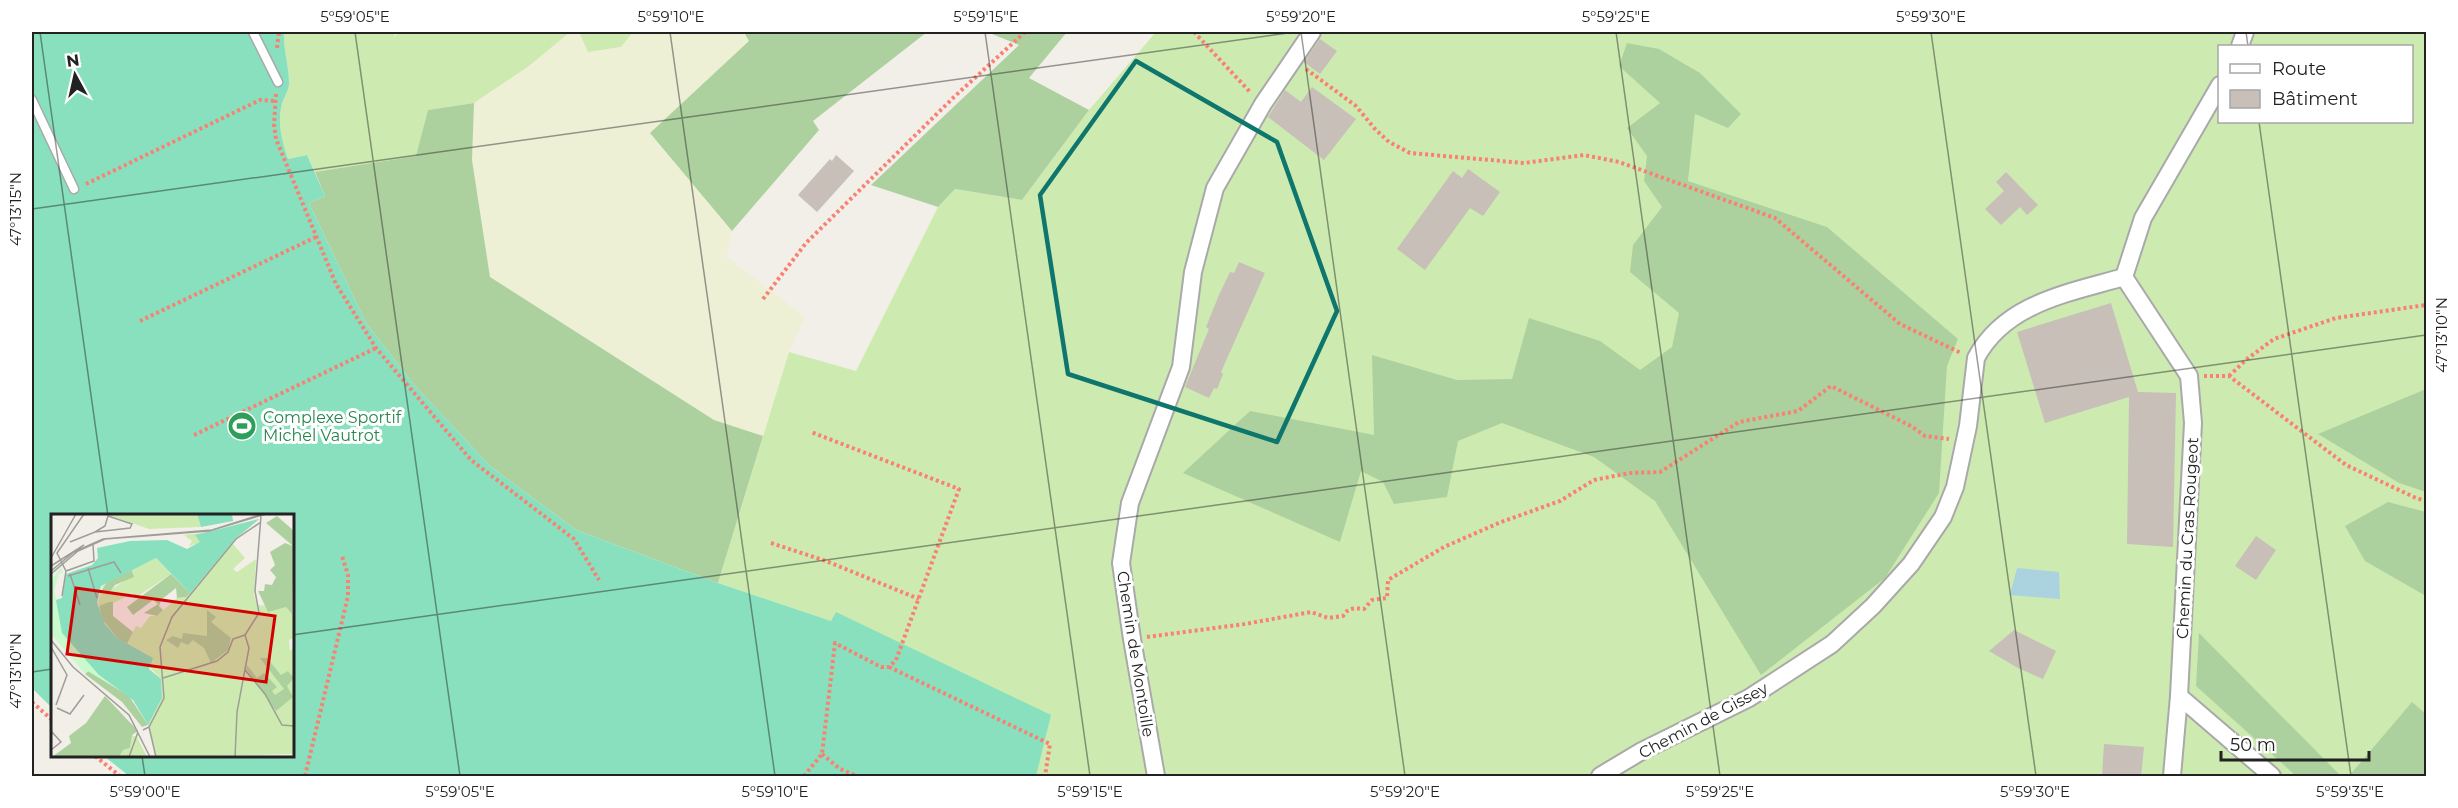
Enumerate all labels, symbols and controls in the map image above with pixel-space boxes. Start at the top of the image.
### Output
text: 5°59'05"E [320,7,390,26]
text: 5°59'10"E [637,7,705,26]
text: 5°59'15"E [953,7,1019,26]
text: 5°59'20"E [1266,7,1336,26]
text: 5°59'25"E [1582,7,1650,26]
text: 5°59'30"E [1896,7,1966,26]
north arrow [45,45,105,105]
legend [2218,45,2413,123]
text: N [65,50,81,71]
text: Route [2272,58,2326,80]
text: Bâtiment [2272,88,2358,110]
text: 47°13'15"N [6,172,25,246]
text: 47°13'10"N [2432,297,2451,373]
place label: Complexe Sportif Michel Vautrot [263,408,402,445]
sports icon: Complexe Sportif Michel Vautrot [226,410,258,442]
street label: Chemin du Cras Rougeot [2173,436,2202,639]
inset map [51,514,294,757]
street label: Chemin de Montoille [1113,570,1158,738]
text: 47°13'10"N [6,633,25,709]
street label: Chemin de Gissey [1635,678,1771,762]
scale bar [2221,724,2370,762]
text: 50 m [2230,734,2276,756]
text: 5°59'00"E [109,782,181,801]
text: 5°59'05"E [425,782,495,801]
text: 5°59'10"E [741,782,809,801]
text: 5°59'15"E [1057,782,1123,801]
text: 5°59'20"E [1370,782,1440,801]
text: 5°59'25"E [1686,782,1754,801]
text: 5°59'30"E [2000,782,2070,801]
text: 5°59'35"E [2316,782,2384,801]

